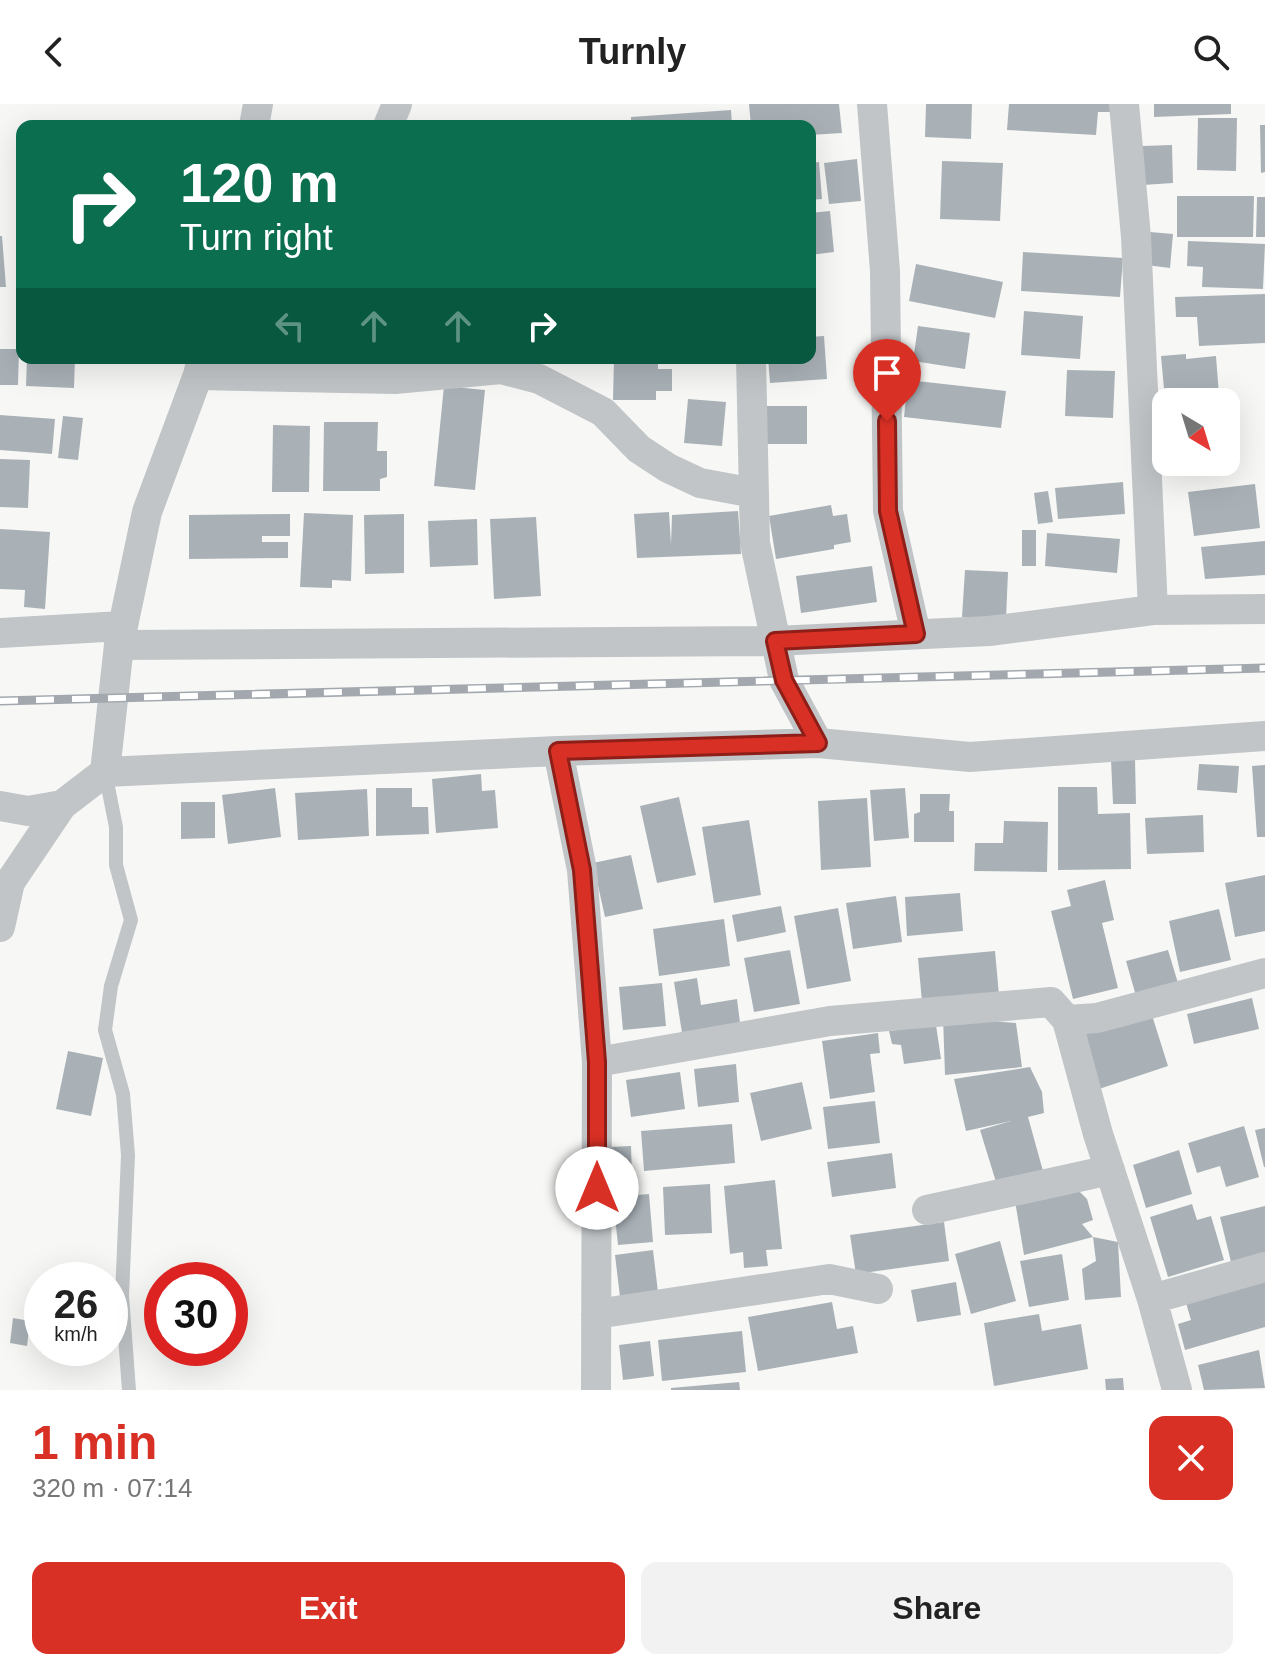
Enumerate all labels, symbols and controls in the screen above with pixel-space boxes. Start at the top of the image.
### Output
icon: back [32,30,76,74]
icon: search [1189,30,1233,74]
text: Turnly [579,31,686,72]
text: 120 m [180,151,339,214]
icon: right [48,152,152,256]
text: Turn right [180,217,333,258]
icon: left [268,304,312,348]
icon: ahead [352,304,396,348]
icon: ahead [436,304,480,348]
icon: right [520,304,564,348]
pin [853,339,921,421]
icon: arrive [865,351,909,395]
north arrow [1152,388,1240,476]
map controls [1152,388,1240,476]
position arrow [555,1146,639,1230]
speed limit sign: 30 [144,1262,248,1366]
text: 26 [54,1282,98,1326]
text: km/h [54,1323,98,1345]
text: 1 min [32,1416,157,1469]
button: close [1149,1416,1233,1500]
text: 320 m · 07:14 [32,1473,192,1503]
button: Exit [32,1562,625,1654]
button: Share [641,1562,1233,1654]

